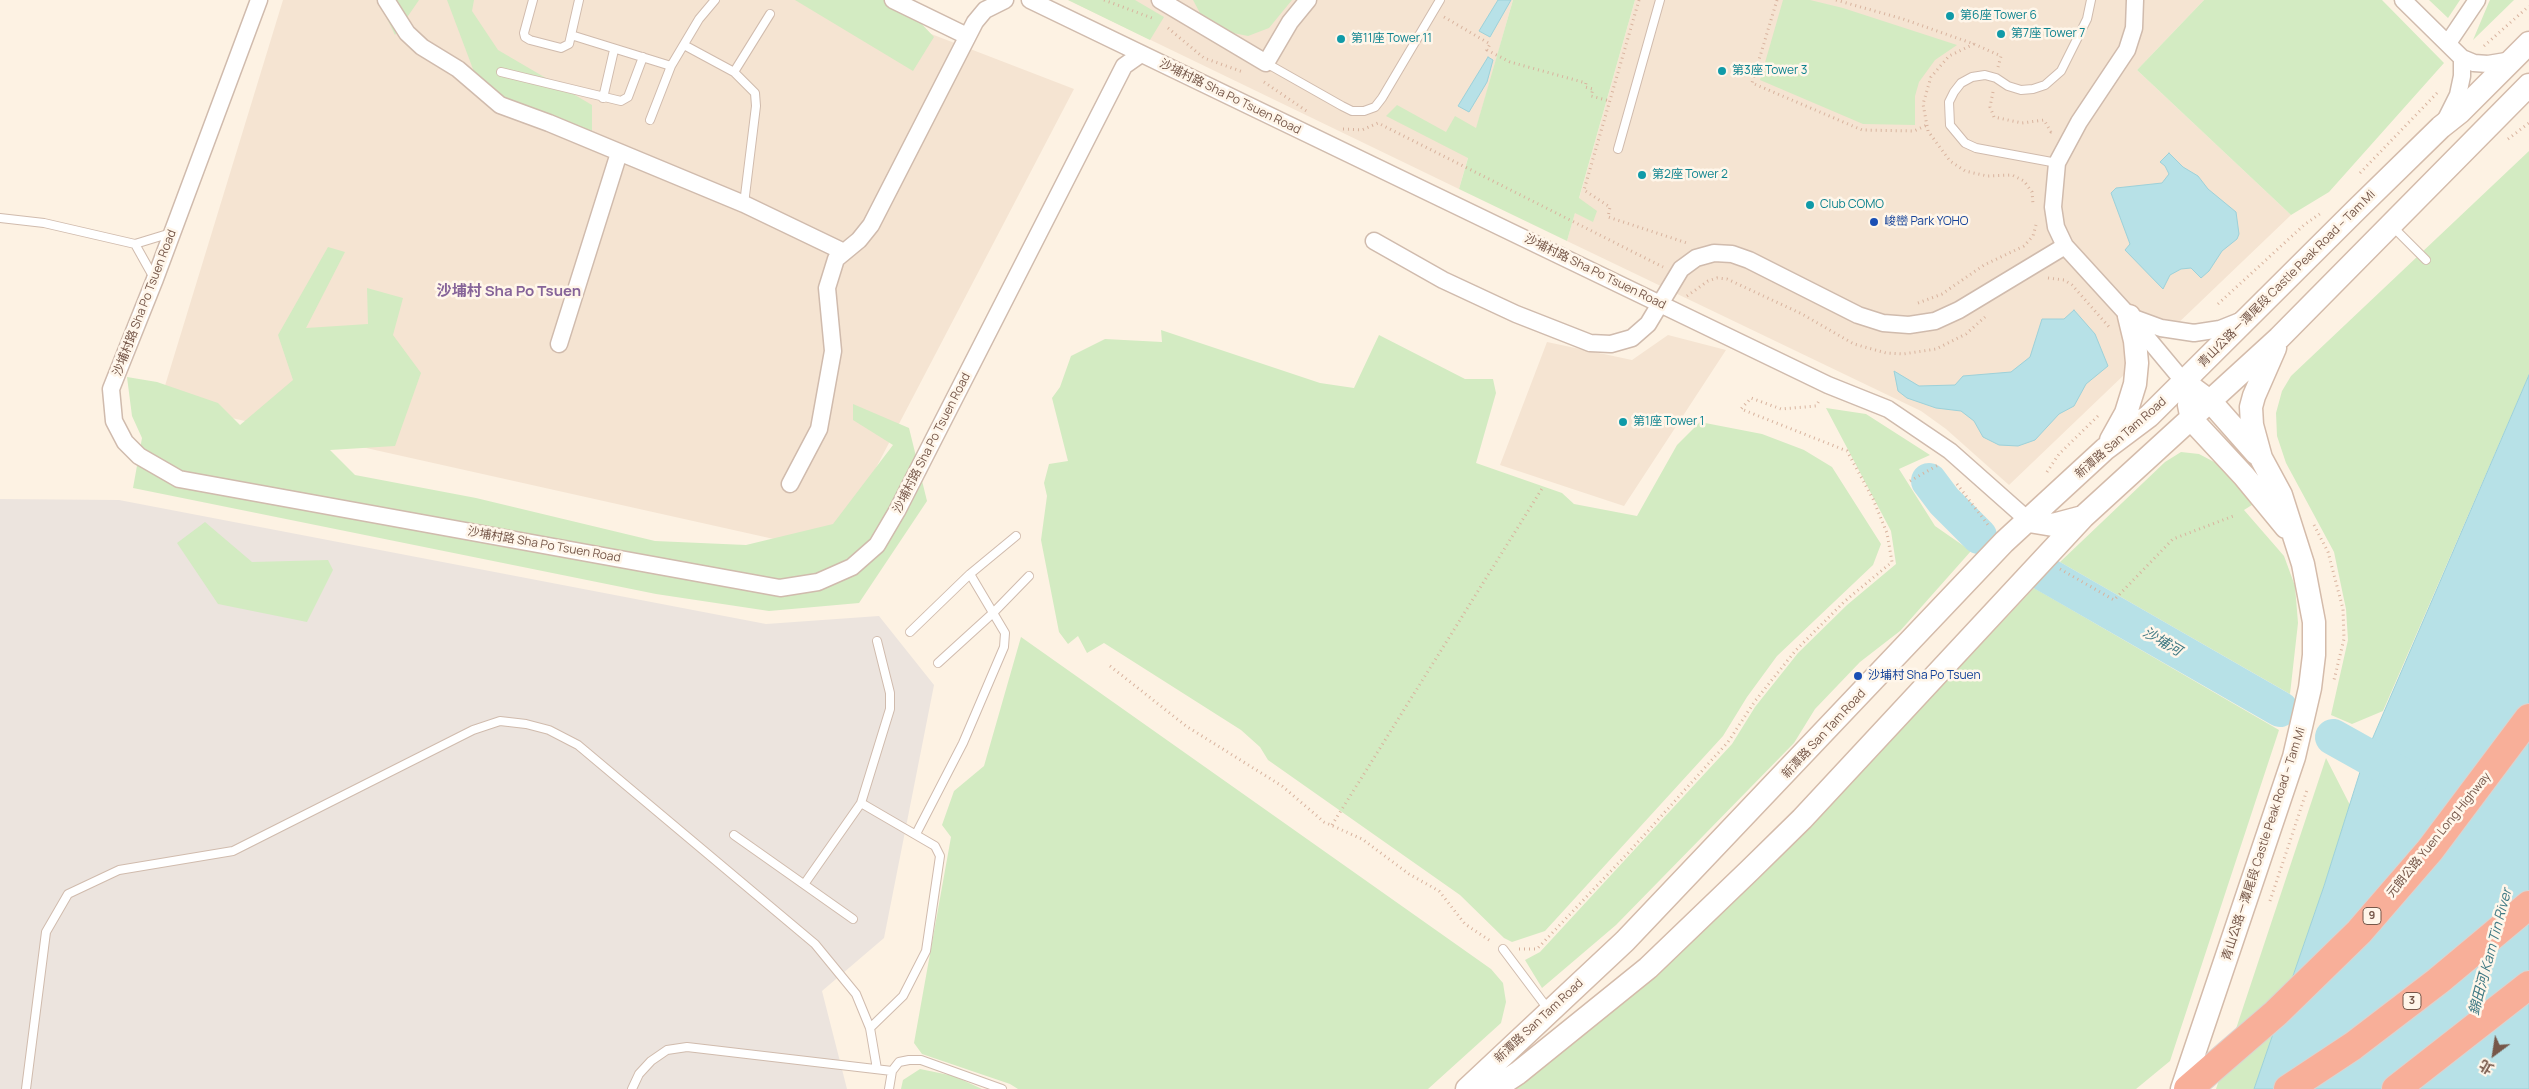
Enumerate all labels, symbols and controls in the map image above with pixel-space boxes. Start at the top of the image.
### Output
place label: 第6座 Tower 6 [1960,9,2037,23]
marker: 第6座 Tower 6 [1944,10,1956,22]
place label: 第7座 Tower 7 [2011,27,2085,41]
marker: 第7座 Tower 7 [1995,28,2007,40]
place label: 第11座 Tower 11 [1351,32,1432,46]
marker: 第11座 Tower 11 [1335,33,1347,45]
street label: 沙埔村路 Sha Po Tsuen Road [1157,56,1303,138]
place label: 第3座 Tower 3 [1732,64,1807,78]
marker: 第3座 Tower 3 [1716,65,1728,77]
place label: 第2座 Tower 2 [1652,168,1728,182]
marker: 第2座 Tower 2 [1636,169,1648,181]
street label: 青山公路－潭尾段 Castle Peak Road – Tam Mi [2196,188,2378,370]
place label: Club COMO [1820,198,1884,212]
marker: Club COMO [1804,199,1816,211]
place label: 峻巒 Park YOHO [1884,215,1968,229]
marker: 峻巒 Park YOHO [1868,216,1880,228]
street label: 沙埔村路 Sha Po Tsuen Road [110,228,180,378]
street label: 沙埔村路 Sha Po Tsuen Road [1522,231,1668,313]
district label: 沙埔村 Sha Po Tsuen [437,283,581,301]
street label: 沙埔村路 Sha Po Tsuen Road [890,371,974,515]
street label: 新潭路 San Tam Road [2073,395,2169,481]
place label: 第1座 Tower 1 [1633,415,1705,429]
marker: 第1座 Tower 1 [1617,416,1629,428]
street label: 沙埔村路 Sha Po Tsuen Road [466,524,622,566]
water label: 沙埔河 [2140,624,2184,660]
place label: 沙埔村 Sha Po Tsuen [1868,669,1981,683]
marker: 沙埔村 Sha Po Tsuen [1852,670,1864,682]
street label: 新潭路 San Tam Road [1779,687,1869,781]
street label: 青山公路－潭尾段 Castle Peak Road – Tam Mi [2219,726,2309,962]
street label: 元朗公路 Yuen Long Highway [2384,770,2494,900]
water label: 錦田河 Kam Tin River [2466,887,2516,1017]
road number: 9 [2363,908,2381,924]
street label: 新潭路 San Tam Road [1492,976,1586,1066]
road number: 3 [2403,992,2421,1009]
north arrow [2469,1029,2519,1079]
text: 北 [2475,1056,2497,1079]

